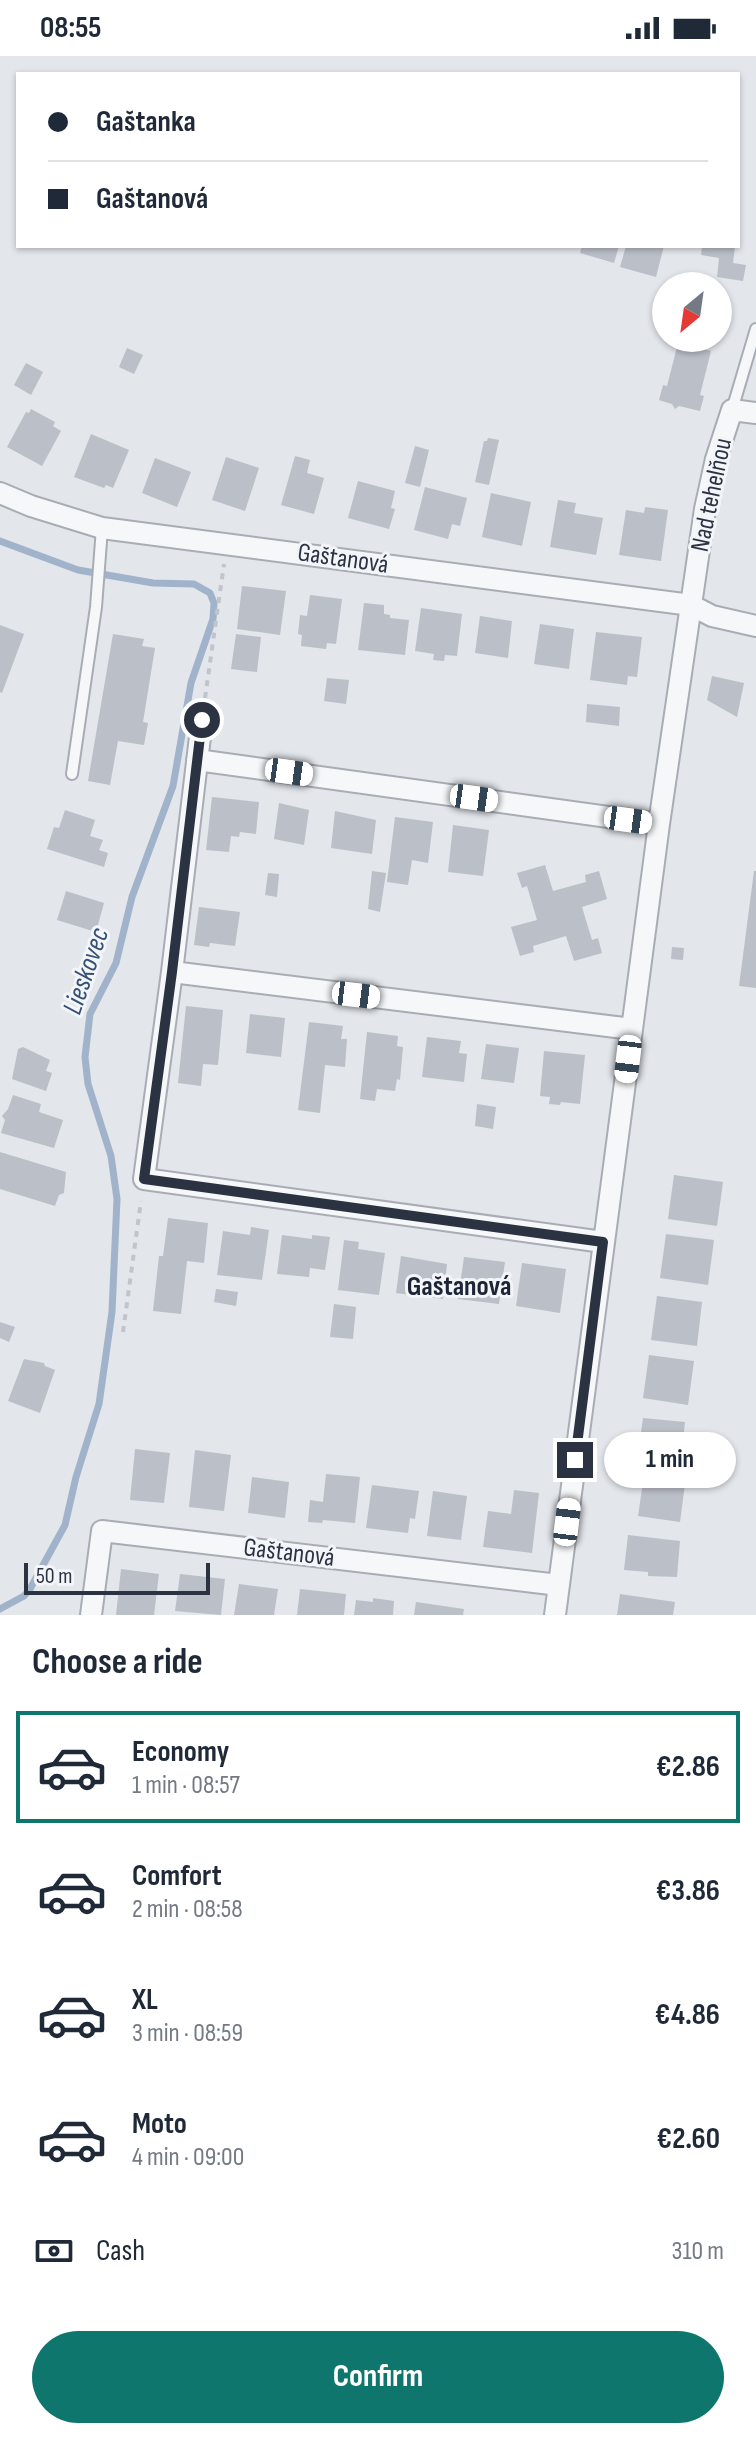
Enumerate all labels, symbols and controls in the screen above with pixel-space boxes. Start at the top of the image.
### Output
text: 08:55 [40,10,101,46]
text: Gaštanka [96,104,196,140]
text: Gaštanová [96,181,208,217]
north arrow [652,272,732,352]
map controls [652,272,732,352]
street label: Nad tehelňou [685,435,739,555]
street label: Gaštanová [296,537,390,581]
route start [184,702,220,738]
car [264,757,314,787]
car [449,783,499,813]
car [603,805,653,835]
water label: Lieskovec [56,923,116,1019]
car [331,980,381,1010]
car [613,1034,643,1084]
district label: Gaštanová [407,1270,511,1303]
callout: 1 min [603,1432,735,1488]
route end [557,1442,593,1478]
text: 1 min [646,1444,694,1475]
car [552,1497,582,1547]
street label: Gaštanová [242,1532,336,1574]
scale bar [24,1559,210,1595]
text: 50 m [36,1563,72,1590]
text: Choose a ride [32,1641,203,1684]
icon: car [36,1731,108,1803]
text: Economy [132,1734,229,1770]
text: €2.86 [656,1749,720,1785]
text: 1 min · 08:57 [132,1770,240,1801]
icon: car [36,1855,108,1927]
text: Comfort [132,1858,222,1894]
text: €3.86 [656,1873,720,1909]
text: 2 min · 08:58 [132,1894,243,1925]
icon: car [36,1979,108,2051]
text: XL [132,1982,158,2018]
text: €4.86 [655,1997,720,2033]
text: 3 min · 08:59 [132,2018,243,2049]
icon: car [36,2103,108,2175]
text: Moto [132,2106,187,2142]
text: €2.60 [656,2121,720,2157]
text: 4 min · 09:00 [132,2142,244,2173]
icon: cash [32,2229,76,2273]
text: Cash [96,2233,145,2269]
text: 310 m [672,2236,724,2267]
button: Confirm [32,2331,724,2423]

